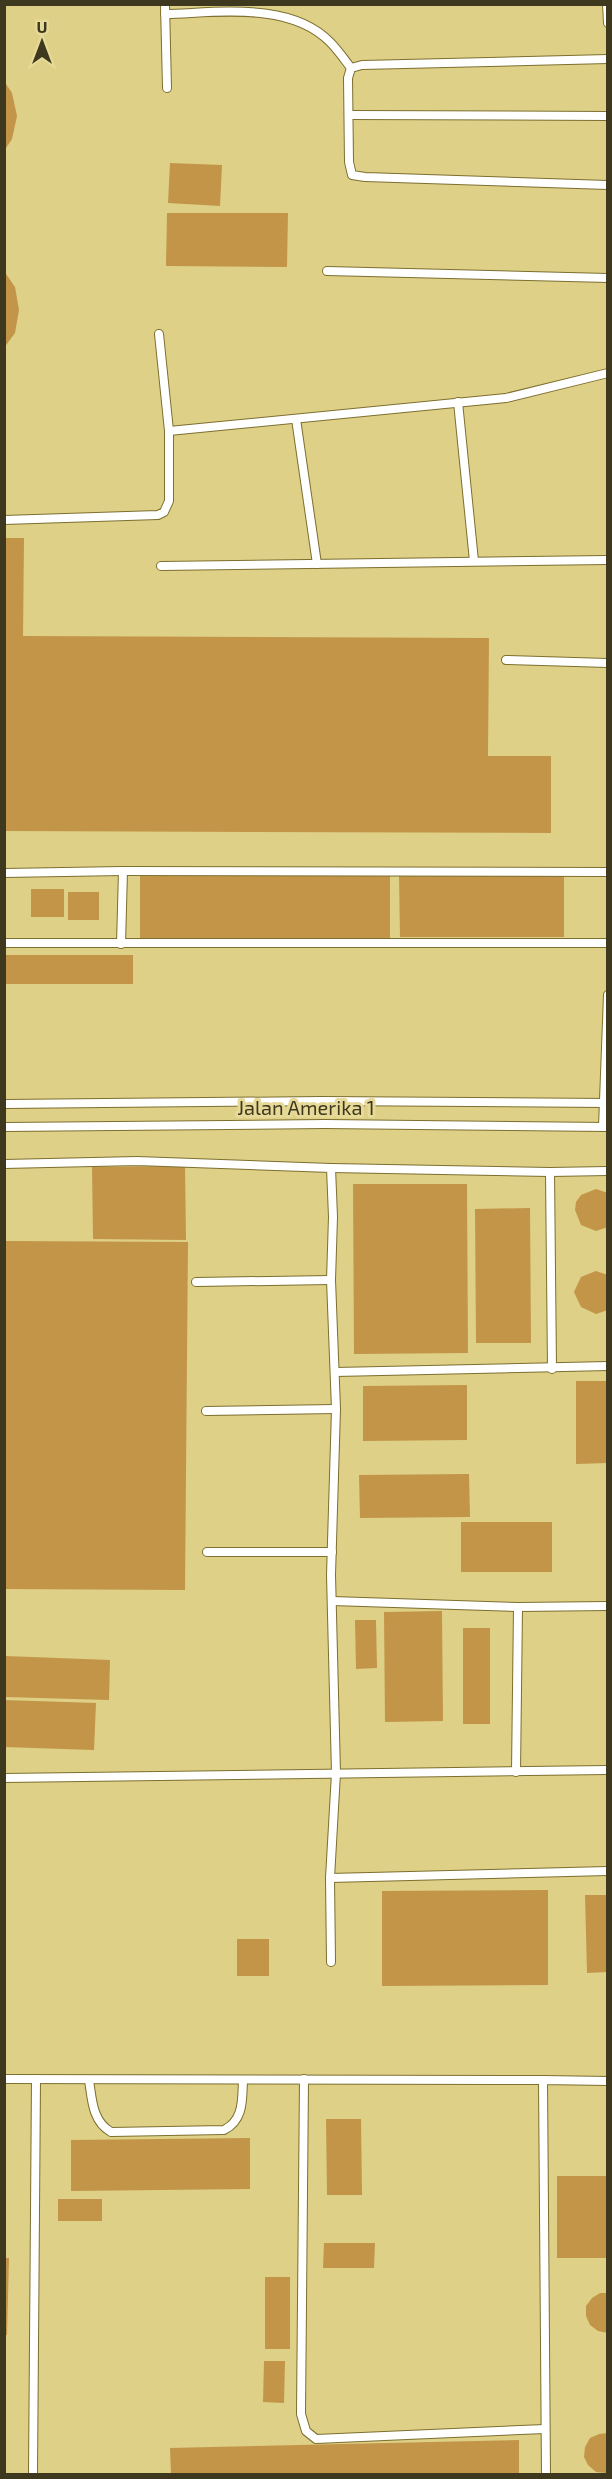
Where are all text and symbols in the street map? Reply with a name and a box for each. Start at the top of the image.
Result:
north arrow [12,12,72,72]
text: U [37,17,47,36]
street label: Jalan Amerika 1 [237,1095,375,1119]

